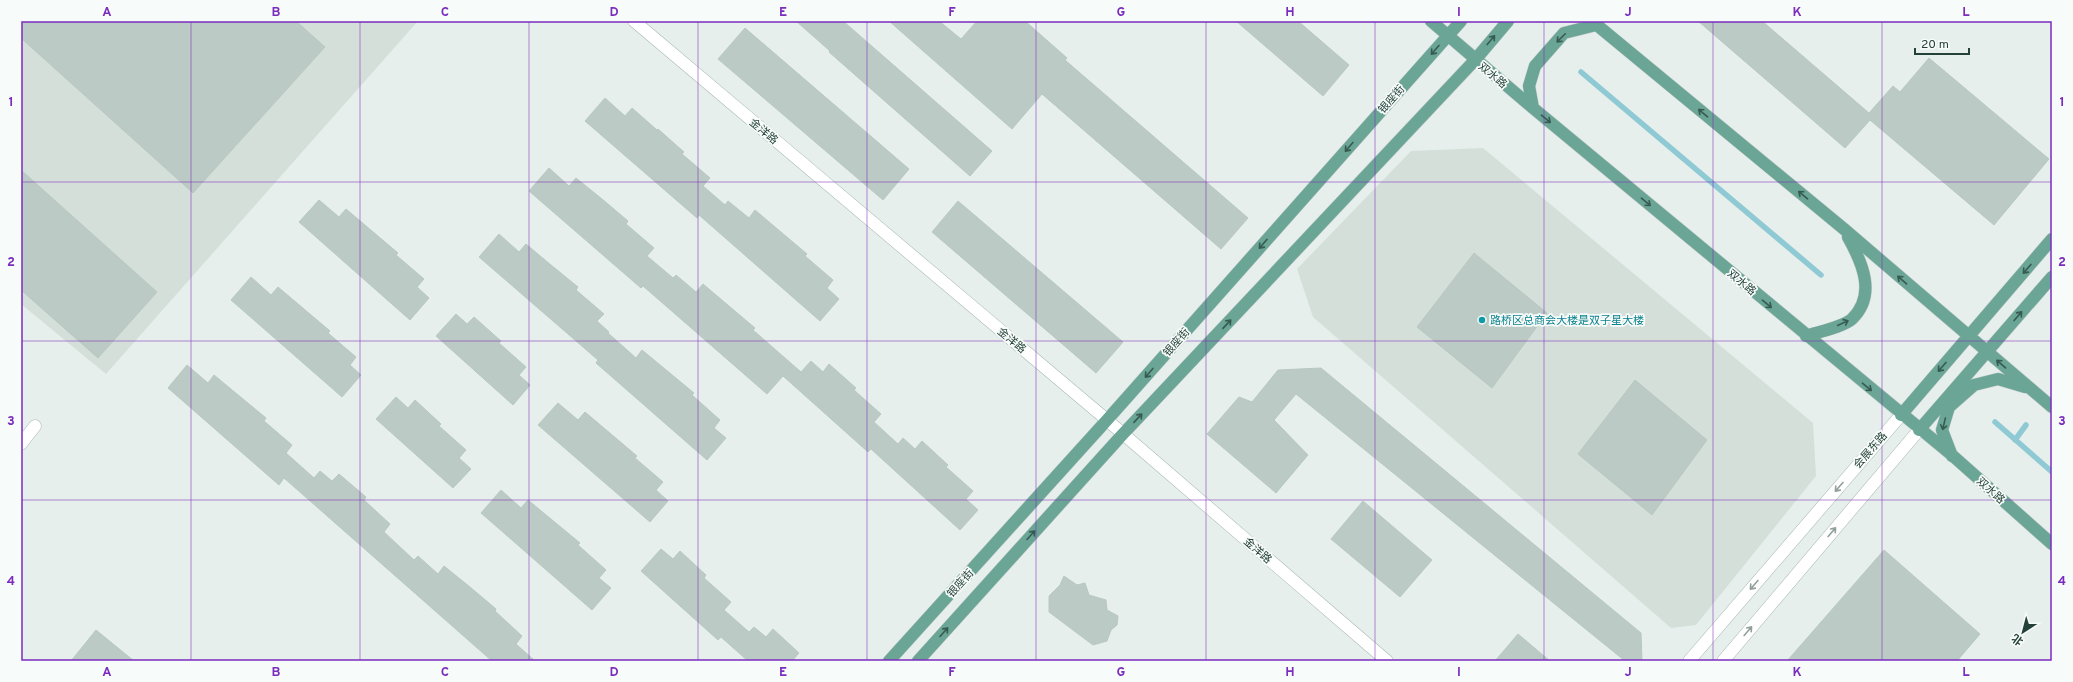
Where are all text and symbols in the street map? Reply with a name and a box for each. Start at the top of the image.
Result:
text: A [102,5,112,21]
text: B [272,5,281,21]
text: C [441,5,449,21]
text: D [609,5,619,21]
text: E [779,5,787,21]
text: F [948,5,956,21]
text: G [1117,5,1126,21]
text: H [1285,5,1295,21]
text: I [1457,5,1461,21]
text: J [1624,5,1632,21]
text: K [1792,5,1802,21]
text: L [1962,5,1970,21]
scale bar [1915,30,1969,56]
one-way arrow [1556,33,1565,43]
one-way arrow [1487,35,1496,46]
text: 20 m [1921,37,1949,53]
one-way arrow [1430,44,1439,55]
street label: 双水路 [1475,60,1509,92]
street label: 银座街 [1376,83,1408,117]
text: 1 [8,95,14,111]
text: 1 [2059,95,2065,111]
one-way arrow [1697,108,1708,117]
one-way arrow [1541,115,1551,124]
street label: 金洋路 [746,116,780,148]
one-way arrow [1344,142,1353,152]
one-way arrow [1798,191,1808,200]
one-way arrow [1640,198,1651,207]
one-way arrow [1258,239,1267,250]
text: 2 [7,255,15,271]
text: 2 [2058,255,2066,271]
one-way arrow [2022,264,2031,274]
street label: 双水路 [1724,267,1758,299]
one-way arrow [1897,275,1907,284]
one-way arrow [1762,299,1773,308]
one-way arrow [2014,310,2023,321]
place label: 路桥区总商会大楼是双子星大楼 [1490,314,1644,328]
marker: 路桥区总商会大楼是双子星大楼 [1477,315,1487,325]
one-way arrow [1222,319,1231,329]
one-way arrow [1836,319,1848,326]
street label: 金洋路 [994,325,1028,357]
street label: 银座街 [1161,326,1193,360]
one-way arrow [1996,359,2007,368]
one-way arrow [1937,362,1946,373]
one-way arrow [1144,368,1153,379]
one-way arrow [1862,382,1872,391]
one-way arrow [1133,413,1142,424]
text: 3 [7,414,15,430]
text: 3 [2058,414,2066,430]
one-way arrow [1940,418,1948,431]
street label: 会展东路 [1851,429,1890,472]
street label: 双水路 [1973,475,2007,507]
one-way arrow [1834,482,1843,492]
one-way arrow [1828,527,1837,538]
one-way arrow [1027,530,1036,541]
street label: 金洋路 [1240,535,1274,567]
street label: 银座街 [945,567,977,601]
text: 4 [7,574,15,590]
text: 4 [2058,574,2066,590]
one-way arrow [1750,580,1759,590]
north arrow [2003,612,2043,652]
one-way arrow [1743,626,1752,637]
one-way arrow [940,627,949,637]
text: 北 [2009,630,2026,648]
text: A [102,665,112,681]
text: B [272,665,281,681]
text: C [441,665,449,681]
text: D [609,665,619,681]
text: E [779,665,787,681]
text: F [948,665,956,681]
text: G [1117,665,1126,681]
text: H [1285,665,1295,681]
text: I [1457,665,1461,681]
text: J [1624,665,1632,681]
text: K [1792,665,1802,681]
text: L [1962,665,1970,681]

